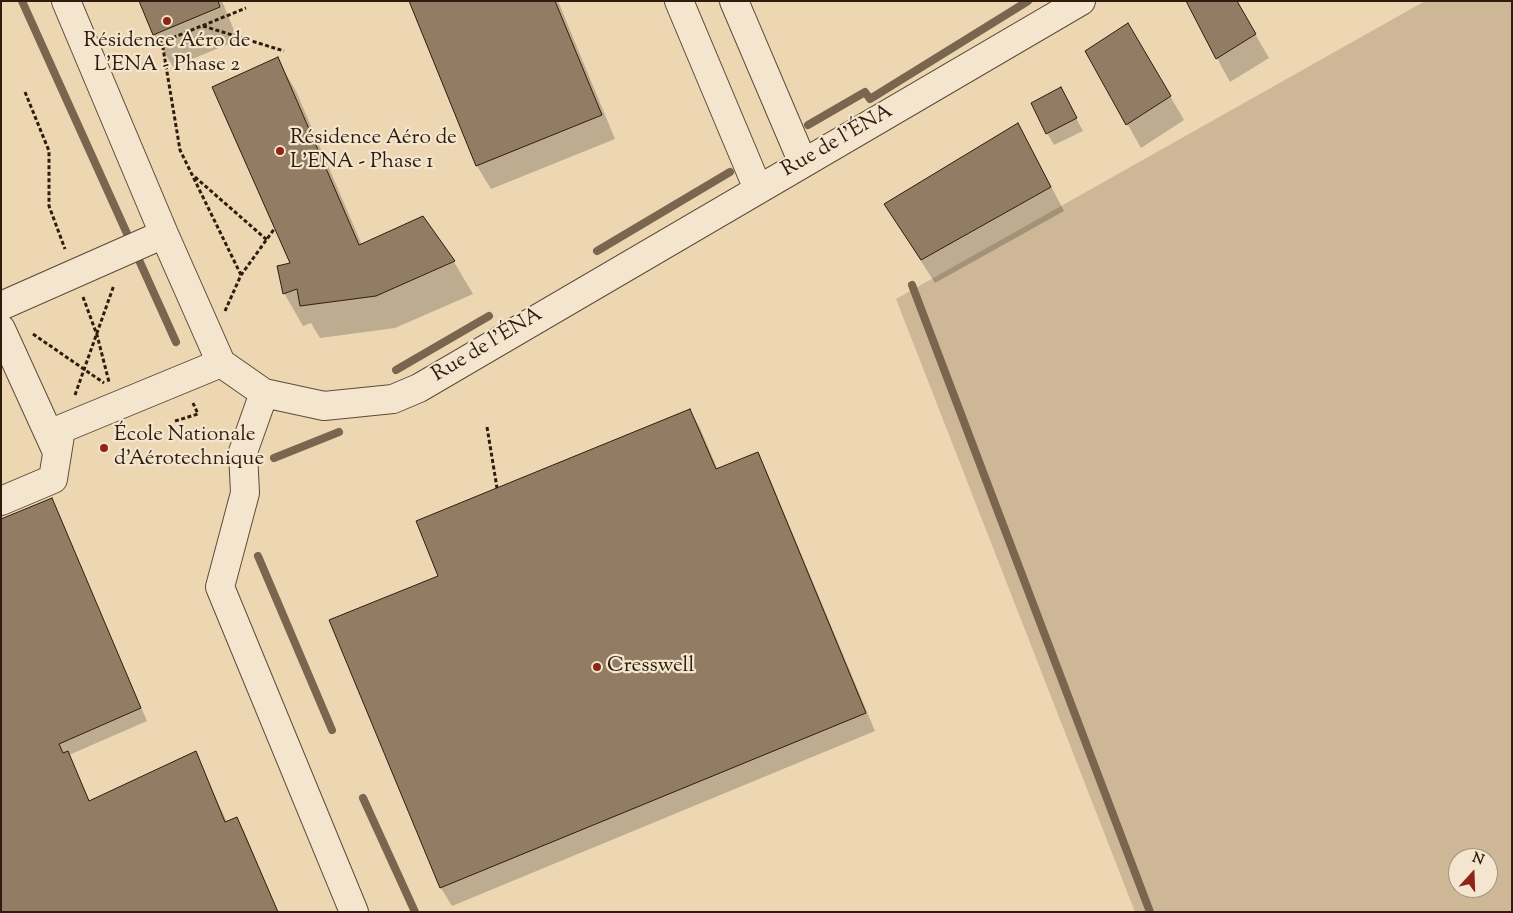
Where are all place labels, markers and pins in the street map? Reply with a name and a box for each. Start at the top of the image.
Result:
marker: Résidence Aéro de L'ENA - Phase 2 [161,15,173,27]
place label: Résidence Aéro de L'ENA - Phase 2 [84,29,250,79]
place label: Résidence Aéro de L'ENA - Phase 1 [290,126,457,176]
marker: Résidence Aéro de L'ENA - Phase 1 [274,145,286,157]
place label: École Nationale d'Aérotechnique [114,423,264,473]
marker: École Nationale d'Aérotechnique [98,442,110,454]
place label: Cresswell [607,654,694,680]
marker: Cresswell [591,661,603,673]

